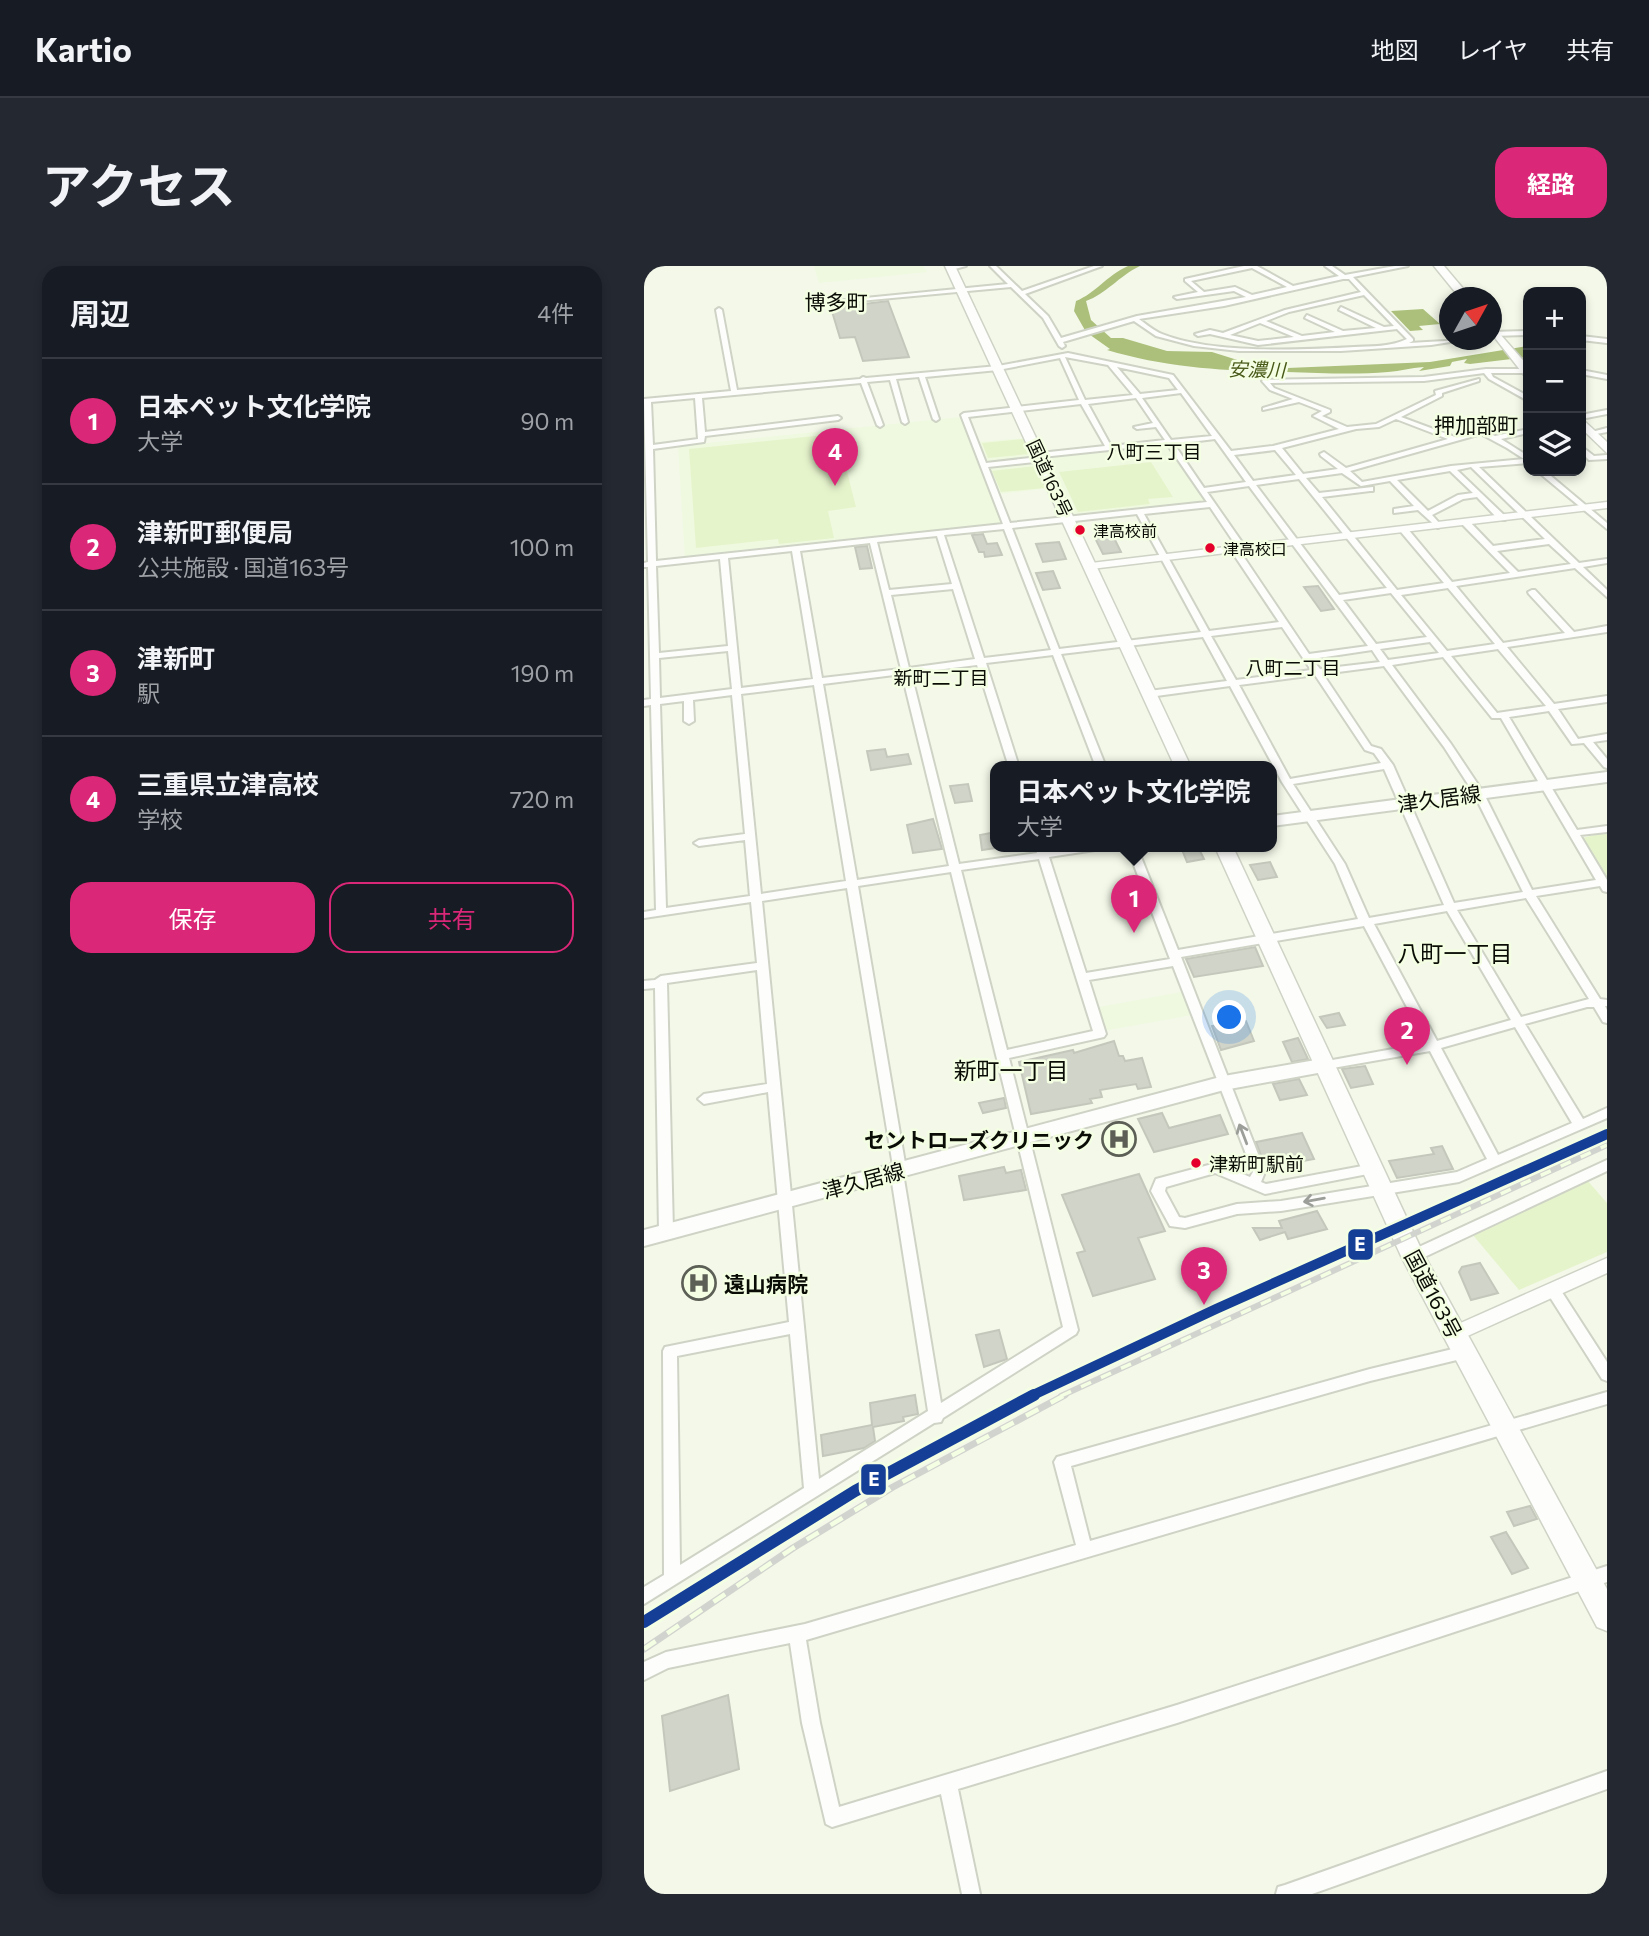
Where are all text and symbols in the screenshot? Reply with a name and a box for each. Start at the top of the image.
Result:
text: Kartio [35,28,132,69]
text: 地図 [1371,35,1419,64]
text: レイヤ [1457,35,1528,64]
text: 共有 [1566,35,1614,64]
button: 経路 [1495,147,1607,218]
text: アクセス [42,154,236,214]
north arrow [1439,287,1502,350]
map controls [1523,287,1586,476]
button: + [1523,287,1586,350]
district label: 博多町 [805,289,868,314]
text: 周辺 [70,294,130,331]
text: 4件 [537,299,574,327]
button: − [1523,350,1586,413]
water label: 安濃川 [1228,357,1288,381]
text: 日本ペット文化学院 [137,390,371,421]
text: 1 [88,407,98,435]
text: 90 m [521,407,574,435]
district label: 押加部町 [1434,412,1518,437]
button: layers [1523,413,1586,476]
text: 大学 [137,427,183,455]
pin: 4 [812,428,858,486]
street label: 国道163号 [1023,436,1077,520]
district label: 八町三丁目 [1106,440,1202,463]
text: 津新町郵便局 [137,516,293,547]
place label: 津高校前 [1093,521,1157,540]
marker: 津高校前 [1073,523,1087,537]
text: 2 [86,533,100,561]
text: 100 m [510,533,574,561]
place label: 津高校口 [1223,539,1287,558]
marker: 津高校口 [1203,541,1217,555]
text: 公共施設 · 国道163号 [137,553,349,581]
text: 津新町 [137,642,215,673]
district label: 八町二丁目 [1245,656,1341,679]
text: 3 [86,659,100,687]
text: 190 m [511,659,574,687]
district label: 新町二丁目 [893,666,989,689]
text: 駅 [137,679,160,707]
popup [990,761,1277,852]
text: 三重県立津高校 [137,768,319,799]
text: 日本ペット文化学院 [1016,775,1251,806]
street label: 津久居線 [1396,780,1482,816]
text: 4 [86,785,100,813]
text: 720 m [510,785,574,813]
text: 学校 [137,805,183,833]
text: 大学 [1016,812,1062,840]
pin: 1 [1111,875,1157,933]
button: 保存 [70,882,315,953]
button: 共有 [329,882,574,953]
district label: 八町一丁目 [1398,939,1513,967]
your location [1212,1000,1246,1034]
pin: 2 [1384,1007,1430,1065]
district label: 新町一丁目 [954,1056,1069,1084]
hospital icon: セントローズクリニック [1100,1120,1138,1158]
one-way arrow [1236,1123,1249,1145]
place label: セントローズクリニック [864,1127,1094,1152]
place label: 津新町駅前 [1209,1152,1304,1175]
marker: 津新町駅前 [1189,1156,1203,1170]
street label: 津久居線 [819,1157,907,1203]
one-way arrow [1303,1194,1326,1207]
line badge: E [1347,1228,1374,1261]
text: E [1354,1232,1366,1255]
street label: 国道163号 [1400,1245,1468,1343]
pin: 3 [1181,1247,1227,1305]
hospital icon: 遠山病院 [680,1264,718,1302]
place label: 遠山病院 [724,1271,808,1296]
line badge: E [860,1463,887,1496]
text: E [868,1467,880,1490]

